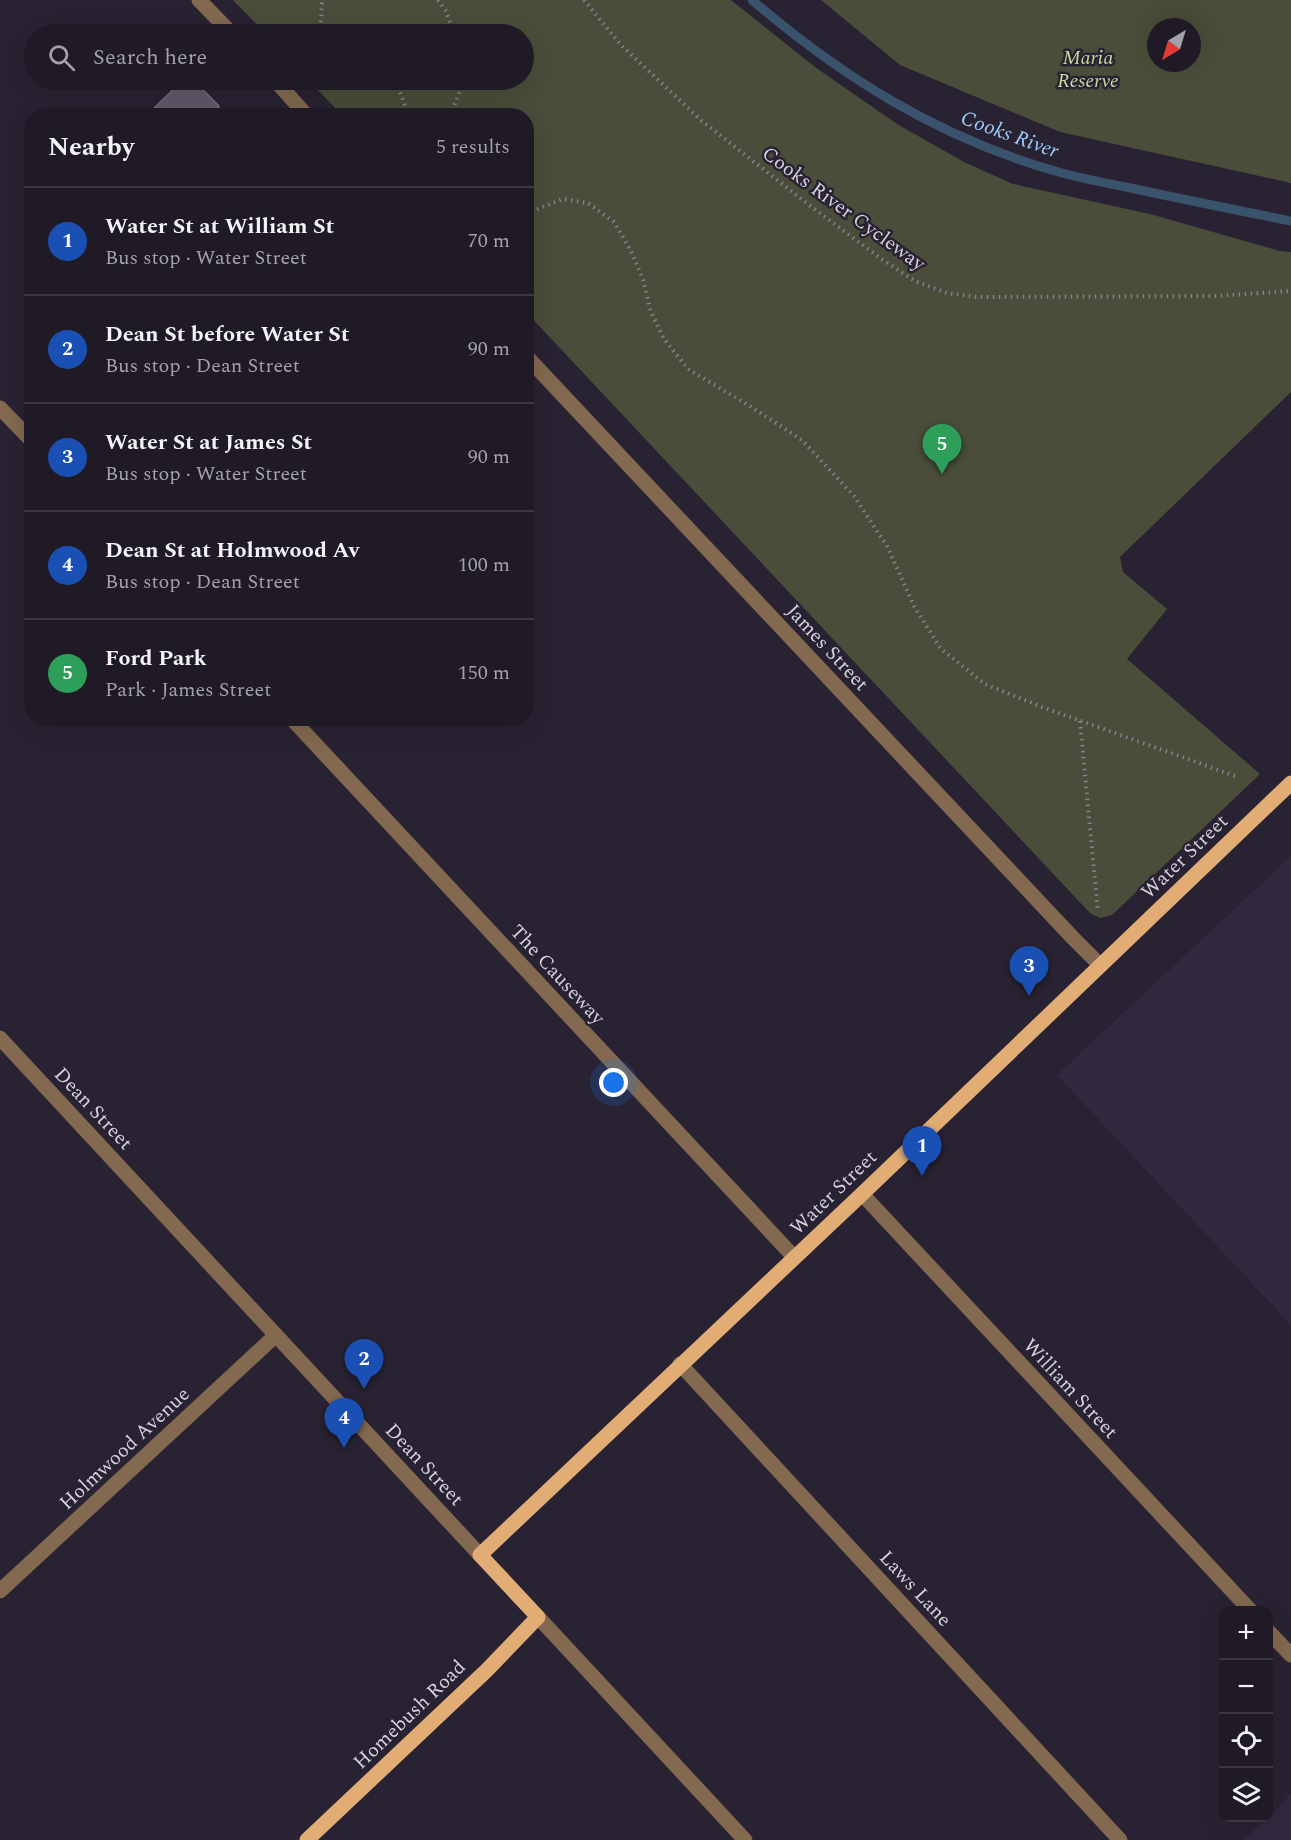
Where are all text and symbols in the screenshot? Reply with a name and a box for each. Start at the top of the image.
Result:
north arrow [1147,18,1201,72]
search box [24,24,534,90]
icon: search [45,41,78,74]
text: Search here [93,41,207,74]
park label: Maria Reserve [1057,43,1119,96]
water label: Cooks River [956,102,1064,168]
text: Nearby [48,127,134,167]
text: 5 results [436,132,510,162]
street label: Cooks River Cycleway [755,139,933,279]
text: Water St at William St [105,210,334,243]
text: 1 [62,226,73,256]
text: 70 m [468,226,510,256]
text: Bus stop · Water Street [105,243,307,273]
text: Dean St before Water St [105,318,350,351]
text: 2 [62,334,73,364]
text: 90 m [468,334,510,364]
text: Bus stop · Dean Street [105,351,300,381]
pin: 5 [922,424,962,474]
text: Water St at James St [105,426,312,459]
text: 3 [62,442,73,472]
text: 90 m [468,442,510,472]
text: Bus stop · Water Street [105,459,307,489]
text: Dean St at Holmwood Av [105,534,359,567]
text: 4 [62,550,73,580]
text: 100 m [458,550,510,580]
text: Bus stop · Dean Street [105,567,300,597]
street label: James Street [779,597,876,698]
text: Ford Park [105,642,207,675]
text: 5 [62,658,73,688]
text: 150 m [458,658,510,688]
text: Park · James Street [105,675,271,705]
street label: Water Street [1134,807,1235,906]
street label: The Causeway [503,918,613,1033]
pin: 3 [1010,946,1048,996]
street label: Dean Street [47,1060,140,1157]
your location [599,1068,628,1097]
pin: 1 [902,1126,942,1176]
street label: Water Street [783,1143,884,1242]
street label: William Street [1016,1332,1125,1446]
pin: 2 [344,1340,384,1389]
street label: Holmwood Avenue [53,1380,197,1517]
pin: 4 [324,1398,364,1448]
street label: Dean Street [378,1416,471,1513]
street label: Laws Lane [872,1544,959,1634]
map controls [1219,1606,1273,1822]
button: + [1219,1606,1273,1660]
street label: Homebush Road [347,1653,473,1776]
button: − [1219,1660,1273,1714]
button: locate [1219,1714,1273,1768]
button: layers [1219,1768,1273,1822]

